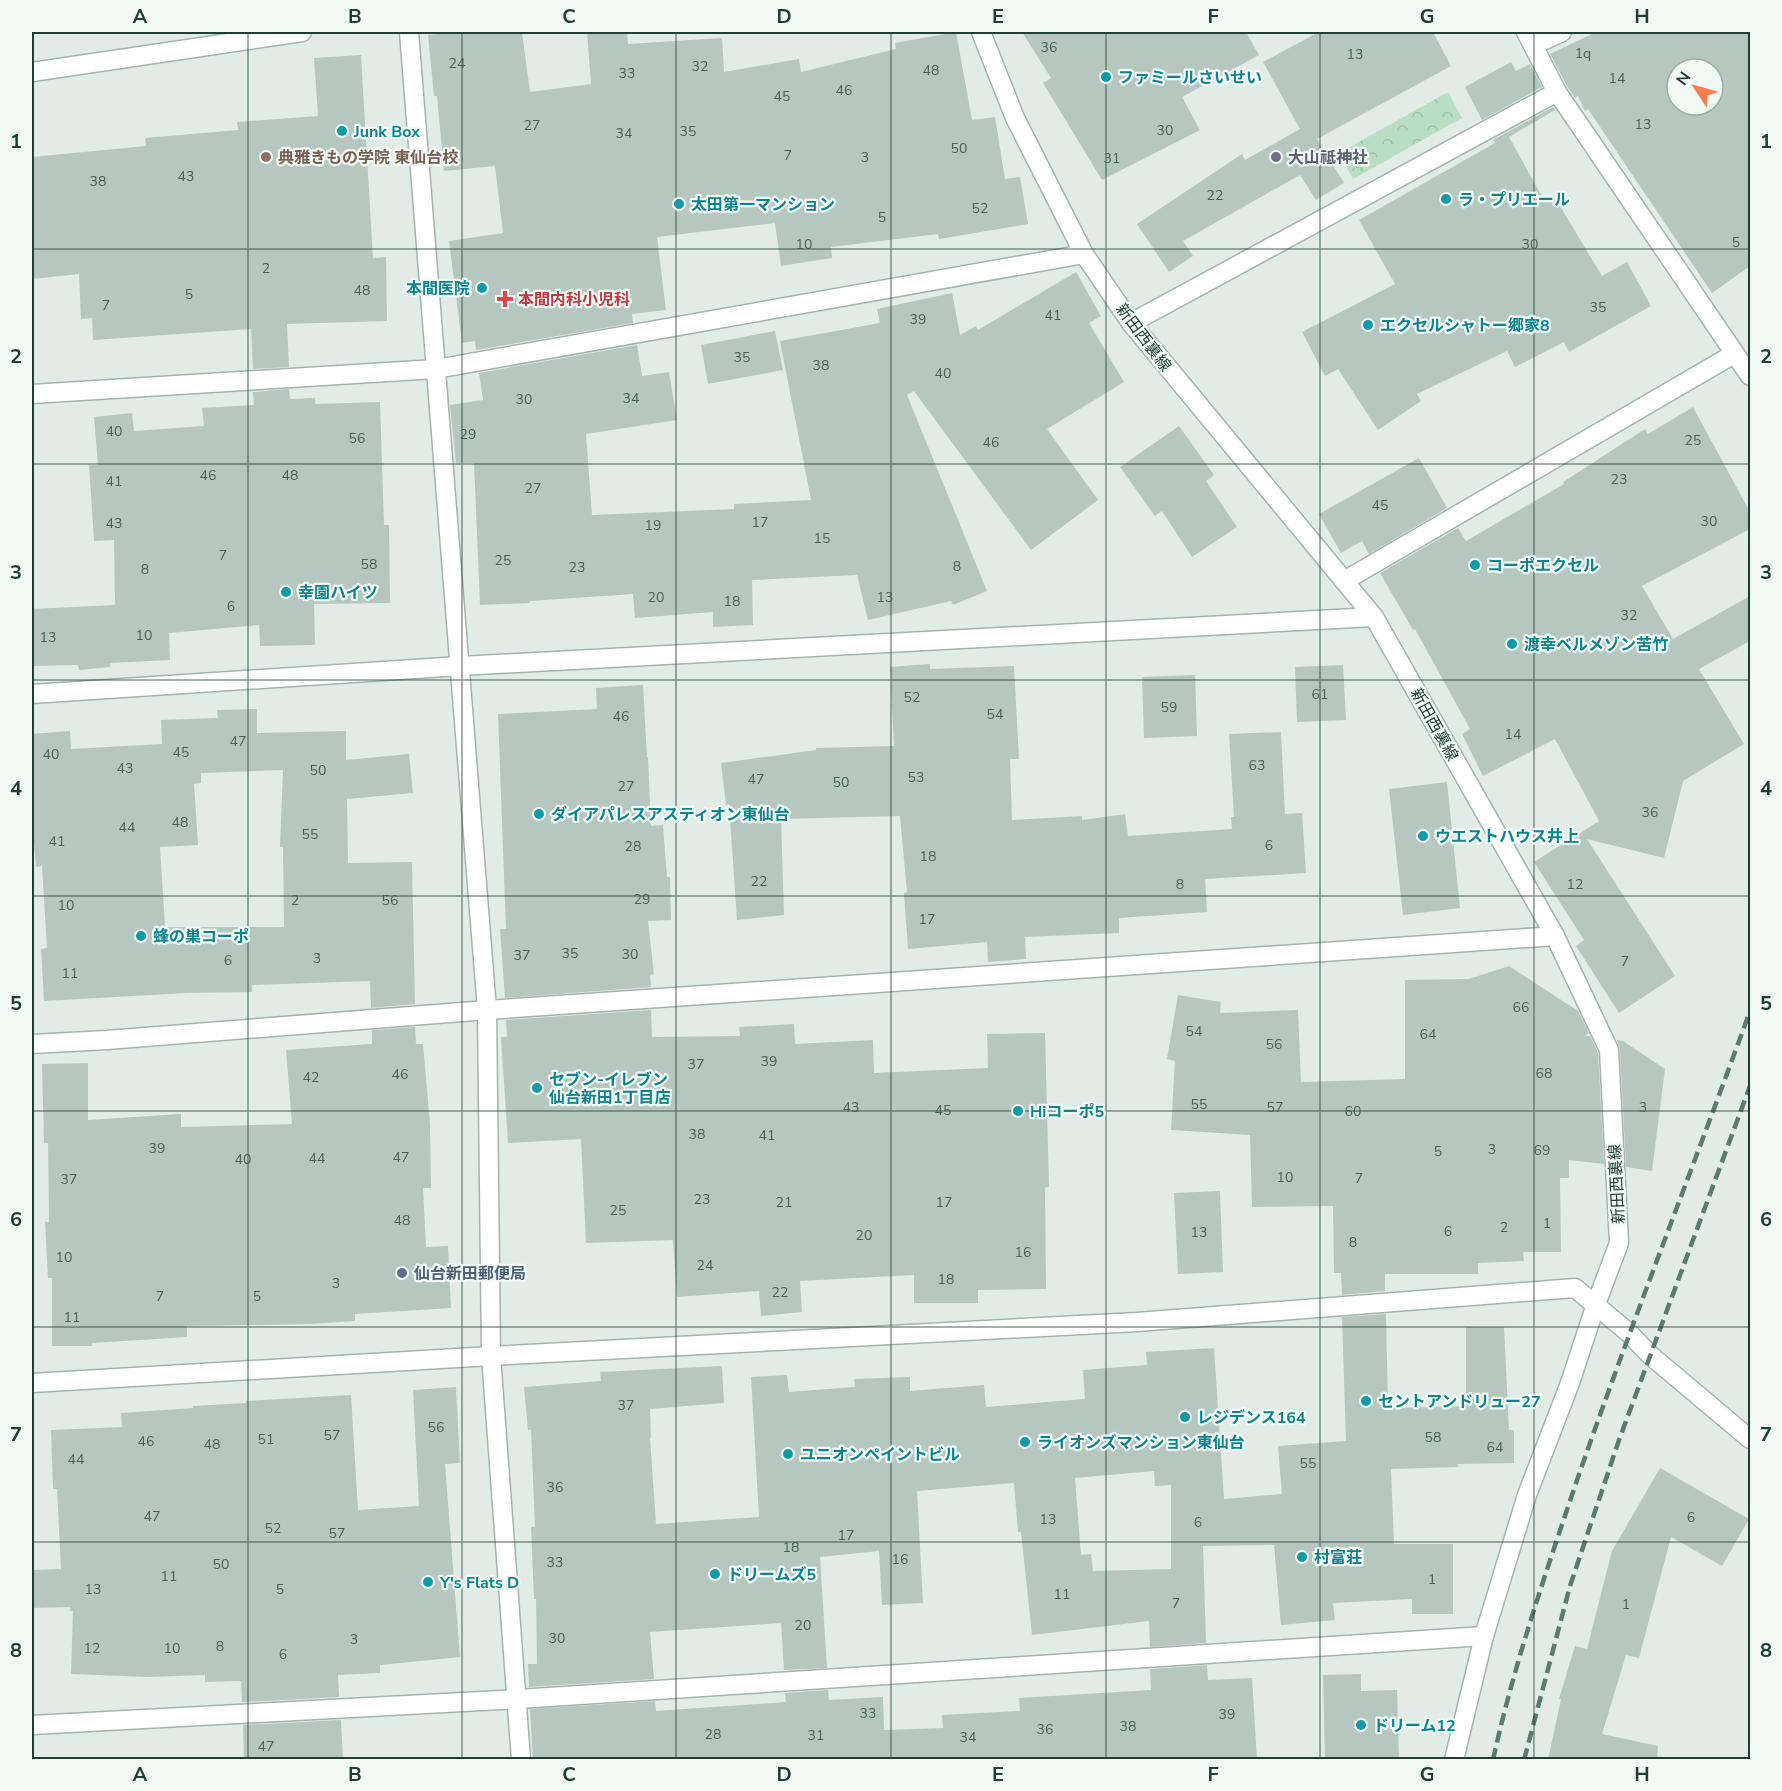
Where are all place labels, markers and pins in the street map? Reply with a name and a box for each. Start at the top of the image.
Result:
place label: ファミールさいせい [1118,67,1262,89]
marker: ファミールさいせい [1099,70,1113,84]
place label: Junk Box [353,121,420,143]
marker: Junk Box [335,124,349,138]
place label: 典雅きもの学院 東仙台校 [278,147,458,169]
place label: 大山祗神社 [1288,147,1368,169]
marker: 典雅きもの学院 東仙台校 [259,150,273,164]
marker: 大山祗神社 [1269,150,1283,164]
place label: ラ・プリエール [1458,189,1570,211]
marker: ラ・プリエール [1439,192,1453,206]
place label: 太田第一マンション [691,194,835,216]
marker: 太田第一マンション [672,197,686,211]
place label: 本間医院 [406,278,470,300]
marker: 本間医院 [475,281,489,295]
place label: 本間内科小児科 [518,289,630,311]
marker: 本間内科小児科 [496,290,514,308]
place label: エクセルシャトー郷家8 [1380,315,1550,337]
marker: エクセルシャトー郷家8 [1361,318,1375,332]
place label: コーポエクセル [1487,555,1599,577]
marker: コーポエクセル [1468,558,1482,572]
place label: 幸園ハイツ [298,582,378,604]
marker: 幸園ハイツ [279,585,293,599]
place label: 渡幸ベルメゾン苦竹 [1524,634,1668,656]
marker: 渡幸ベルメゾン苦竹 [1505,637,1519,651]
place label: ダイアパレスアスティオン東仙台 [551,804,790,826]
marker: ダイアパレスアスティオン東仙台 [532,807,546,821]
place label: ウエストハウス井上 [1435,826,1579,848]
marker: ウエストハウス井上 [1416,829,1430,843]
place label: 蜂の巣コーポ [153,926,249,948]
marker: 蜂の巣コーポ [134,929,148,943]
place label: セブン-イレブン 仙台新田1丁目店 [548,1069,671,1109]
marker: セブン-イレブン 仙台新田1丁目店 [530,1081,544,1095]
place label: Hiコーポ5 [1030,1101,1104,1123]
marker: Hiコーポ5 [1011,1104,1025,1118]
place label: 仙台新田郵便局 [413,1263,526,1285]
marker: 仙台新田郵便局 [395,1266,409,1280]
place label: セントアンドリュー27 [1378,1391,1541,1413]
marker: セントアンドリュー27 [1359,1394,1373,1408]
place label: レジデンス164 [1197,1407,1306,1429]
marker: レジデンス164 [1178,1410,1192,1424]
place label: ライオンズマンション東仙台 [1037,1432,1245,1454]
marker: ライオンズマンション東仙台 [1018,1435,1032,1449]
place label: ユニオンペイントビル [800,1444,960,1466]
marker: ユニオンペイントビル [781,1447,795,1461]
place label: 村富荘 [1314,1547,1362,1569]
marker: 村富荘 [1295,1550,1309,1564]
place label: ドリームズ5 [727,1564,816,1586]
marker: ドリームズ5 [708,1567,722,1581]
place label: Y's Flats D [439,1572,519,1594]
marker: Y's Flats D [421,1575,435,1589]
place label: ドリーム12 [1373,1715,1456,1737]
marker: ドリーム12 [1354,1718,1368,1732]

